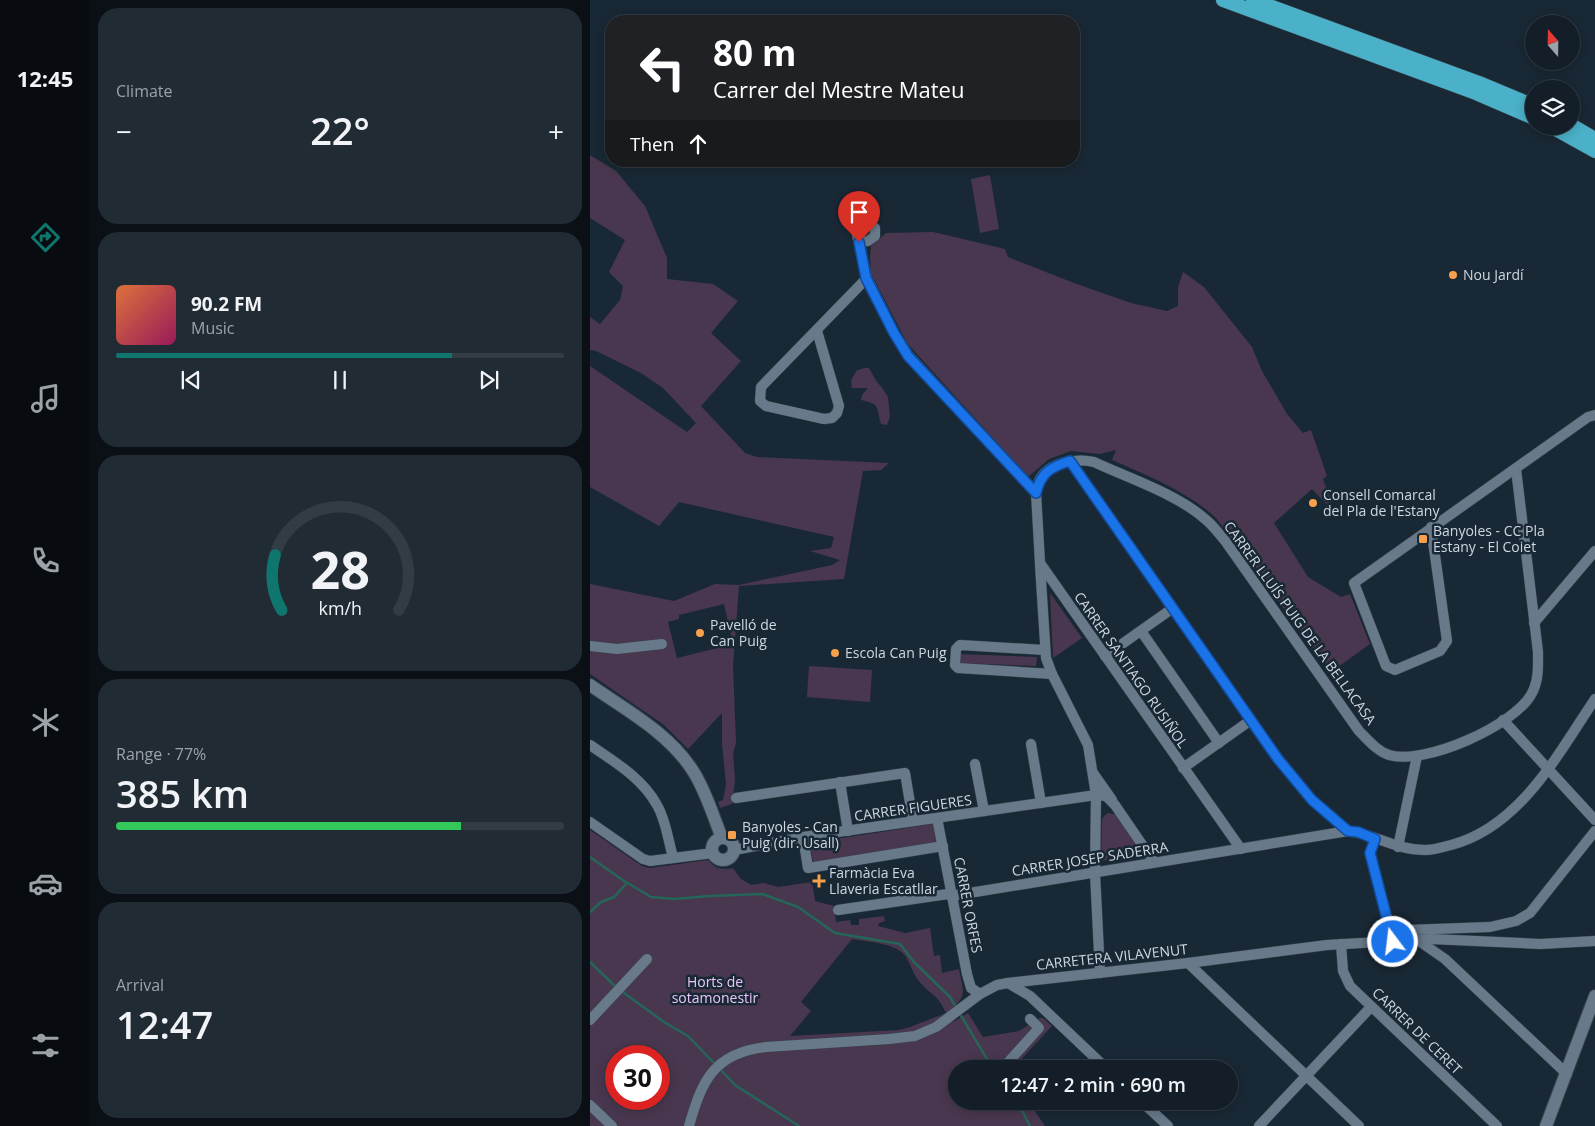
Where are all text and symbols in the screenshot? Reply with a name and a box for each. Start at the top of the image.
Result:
north arrow [1525,15,1580,70]
map controls [1525,15,1580,135]
text: 80 m [713,29,796,76]
icon: left [630,35,695,100]
text: 12:45 [17,63,73,93]
text: Carrer del Mestre Mateu [713,74,964,104]
text: Climate [116,80,173,102]
button: layers [1525,80,1580,135]
text: 22° [310,104,370,156]
text: − [116,112,132,150]
text: + [548,112,564,150]
icon: ahead [684,130,712,158]
text: Then [630,131,674,157]
pin [838,191,880,242]
icon: arrive [845,198,873,226]
icon: directions [28,220,63,255]
place label: Nou Jardí [1463,265,1524,284]
marker: Nou Jardí [1447,269,1459,281]
text: 90.2 FM [191,291,262,317]
text: Music [191,317,235,339]
icon: previous [177,366,205,394]
icon: pause [326,366,354,394]
icon: next [475,366,503,394]
icon: music [28,381,63,416]
place label: Consell Comarcal del Pla de l'Estany [1323,485,1440,520]
marker: Consell Comarcal del Pla de l'Estany [1307,497,1319,509]
street label: CARRER LLUÍS PUIG DE LA BELLACASA [1220,517,1381,728]
place label: Banyoles - CC Pla Estany - El Coiet [1433,521,1545,556]
text: 28 [310,533,370,604]
marker: Banyoles - CC Pla Estany - El Coiet [1417,533,1429,545]
icon: phone [28,543,63,578]
street label: CARRER SANTIAGO RUSIÑOL [1070,588,1193,752]
text: km/h [318,596,362,620]
place label: Pavelló de Can Puig [710,615,777,650]
marker: Pavelló de Can Puig [694,627,706,639]
place label: Escola Can Puig [845,643,947,662]
marker: Escola Can Puig [829,647,841,659]
icon: climate [28,705,63,740]
text: Range · 77% [116,743,206,765]
text: 385 km [116,767,249,819]
street label: CARRER FIGUERES [853,790,973,825]
place label: Banyoles - Can Puig (dir. Usall) [742,817,839,852]
marker: Banyoles - Can Puig (dir. Usall) [726,829,738,841]
street label: CARRER JOSEP SADERRA [1011,837,1169,880]
street label: CARRER ORFES [950,855,987,954]
place label: Farmàcia Eva Llaveria Escatllar [829,863,938,898]
icon: car [28,866,63,901]
marker: Farmàcia Eva Llaveria Escatllar [813,875,825,887]
position arrow [1366,915,1418,967]
street label: CARRETERA VILAVENUT [1035,939,1189,974]
park label: Horts de sotamonestir [672,972,759,1007]
text: Arrival [116,974,164,996]
street label: CARRER DE CERET [1369,983,1466,1078]
text: 12:47 [116,998,213,1050]
icon: filters [28,1028,63,1063]
speed limit sign: 30 [605,1045,670,1110]
text: 12:47 · 2 min · 690 m [1000,1072,1186,1098]

